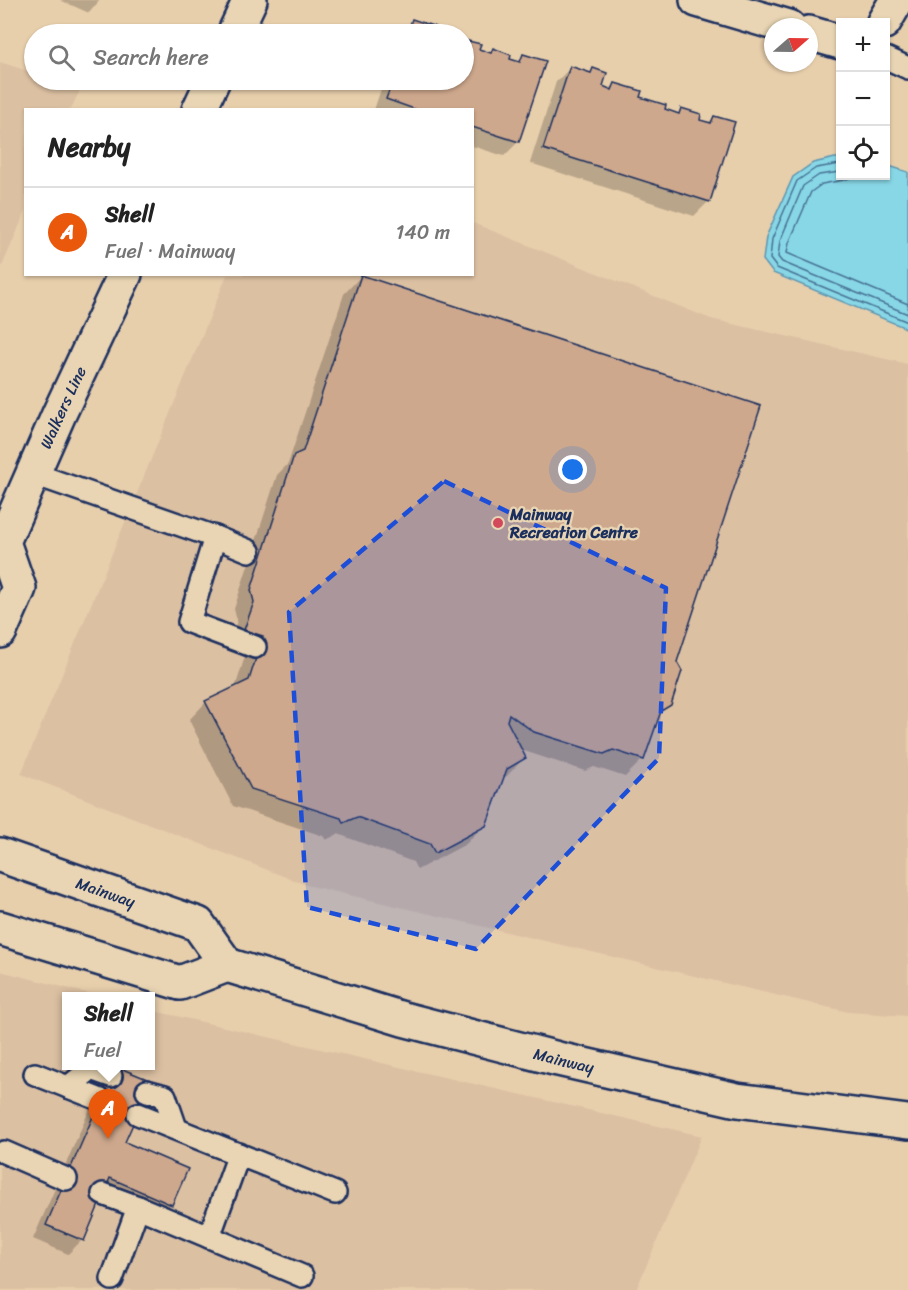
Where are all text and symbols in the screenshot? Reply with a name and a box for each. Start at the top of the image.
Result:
north arrow [764,18,818,72]
map controls [836,18,890,180]
button: + [836,18,890,72]
search box [24,24,474,90]
text: Search here [93,38,209,77]
icon: search [45,41,78,74]
button: − [836,72,890,126]
text: Nearby [48,124,130,170]
button: locate [836,126,890,180]
text: Shell [105,195,154,234]
text: A [61,215,74,250]
text: 140 m [396,215,450,250]
text: Fuel · Mainway [105,234,235,269]
street label: Walkers Line [31,361,95,454]
your location [558,455,587,484]
place label: Mainway Recreation Centre [509,500,639,547]
marker: Mainway Recreation Centre [491,516,505,530]
street label: Mainway [72,869,140,916]
popup [62,992,155,1070]
text: Shell [84,994,133,1033]
text: Fuel [84,1033,122,1068]
street label: Mainway [530,1039,598,1082]
pin: A [88,1090,128,1139]

